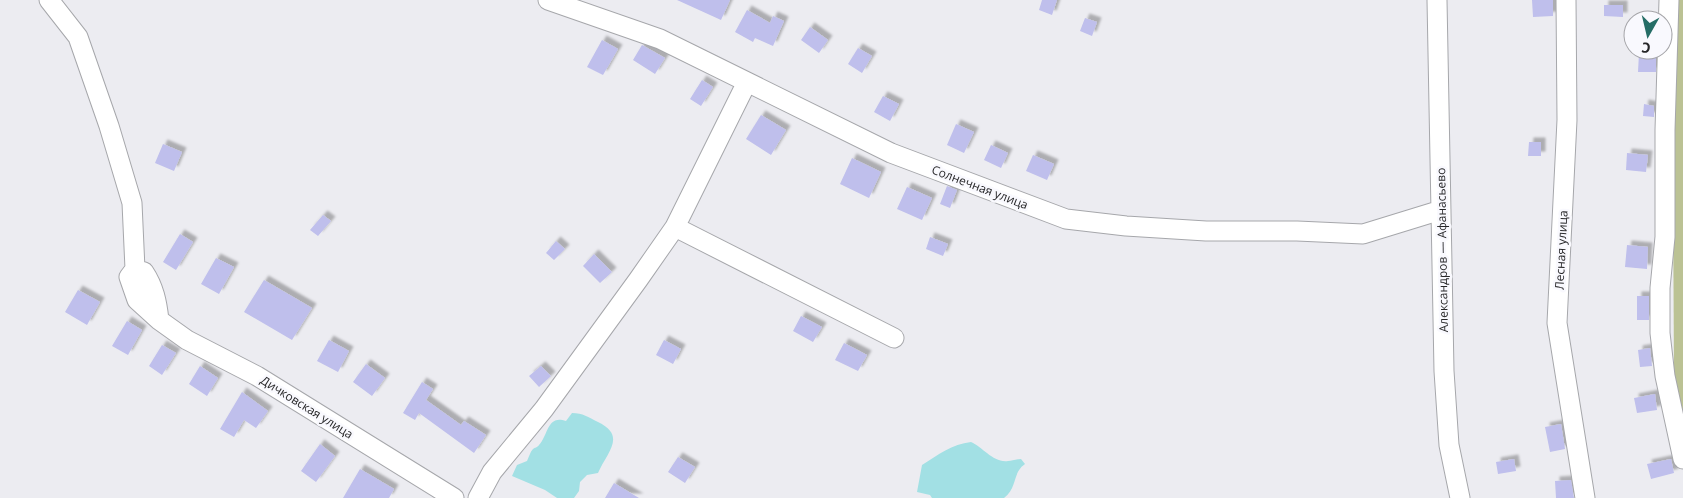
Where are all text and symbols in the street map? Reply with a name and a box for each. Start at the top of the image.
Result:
north arrow [1623,10,1673,60]
text: С [1640,38,1652,58]
street label: Солнечная улица [929,161,1031,213]
street label: Александров — Афанасьево [1432,167,1452,333]
street label: Лесная улица [1550,210,1572,290]
street label: Дичковская улица [257,372,357,442]

